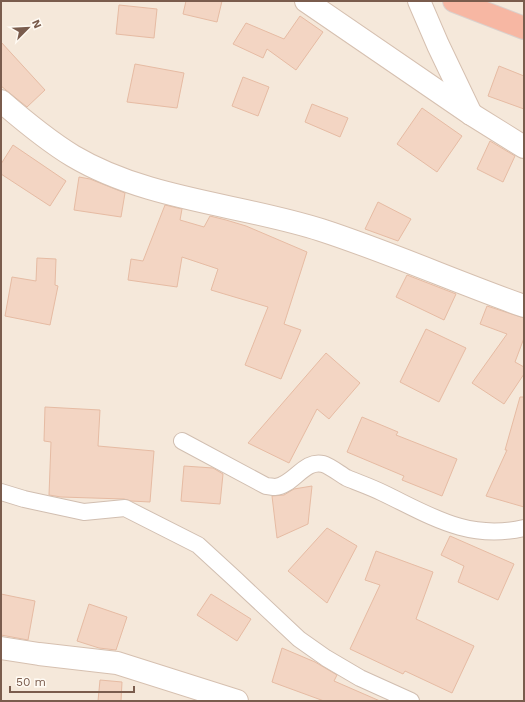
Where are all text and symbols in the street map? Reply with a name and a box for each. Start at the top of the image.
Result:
north arrow [8,8,48,48]
text: N [29,18,44,31]
scale bar [10,668,134,694]
text: 50 m [16,675,46,689]

